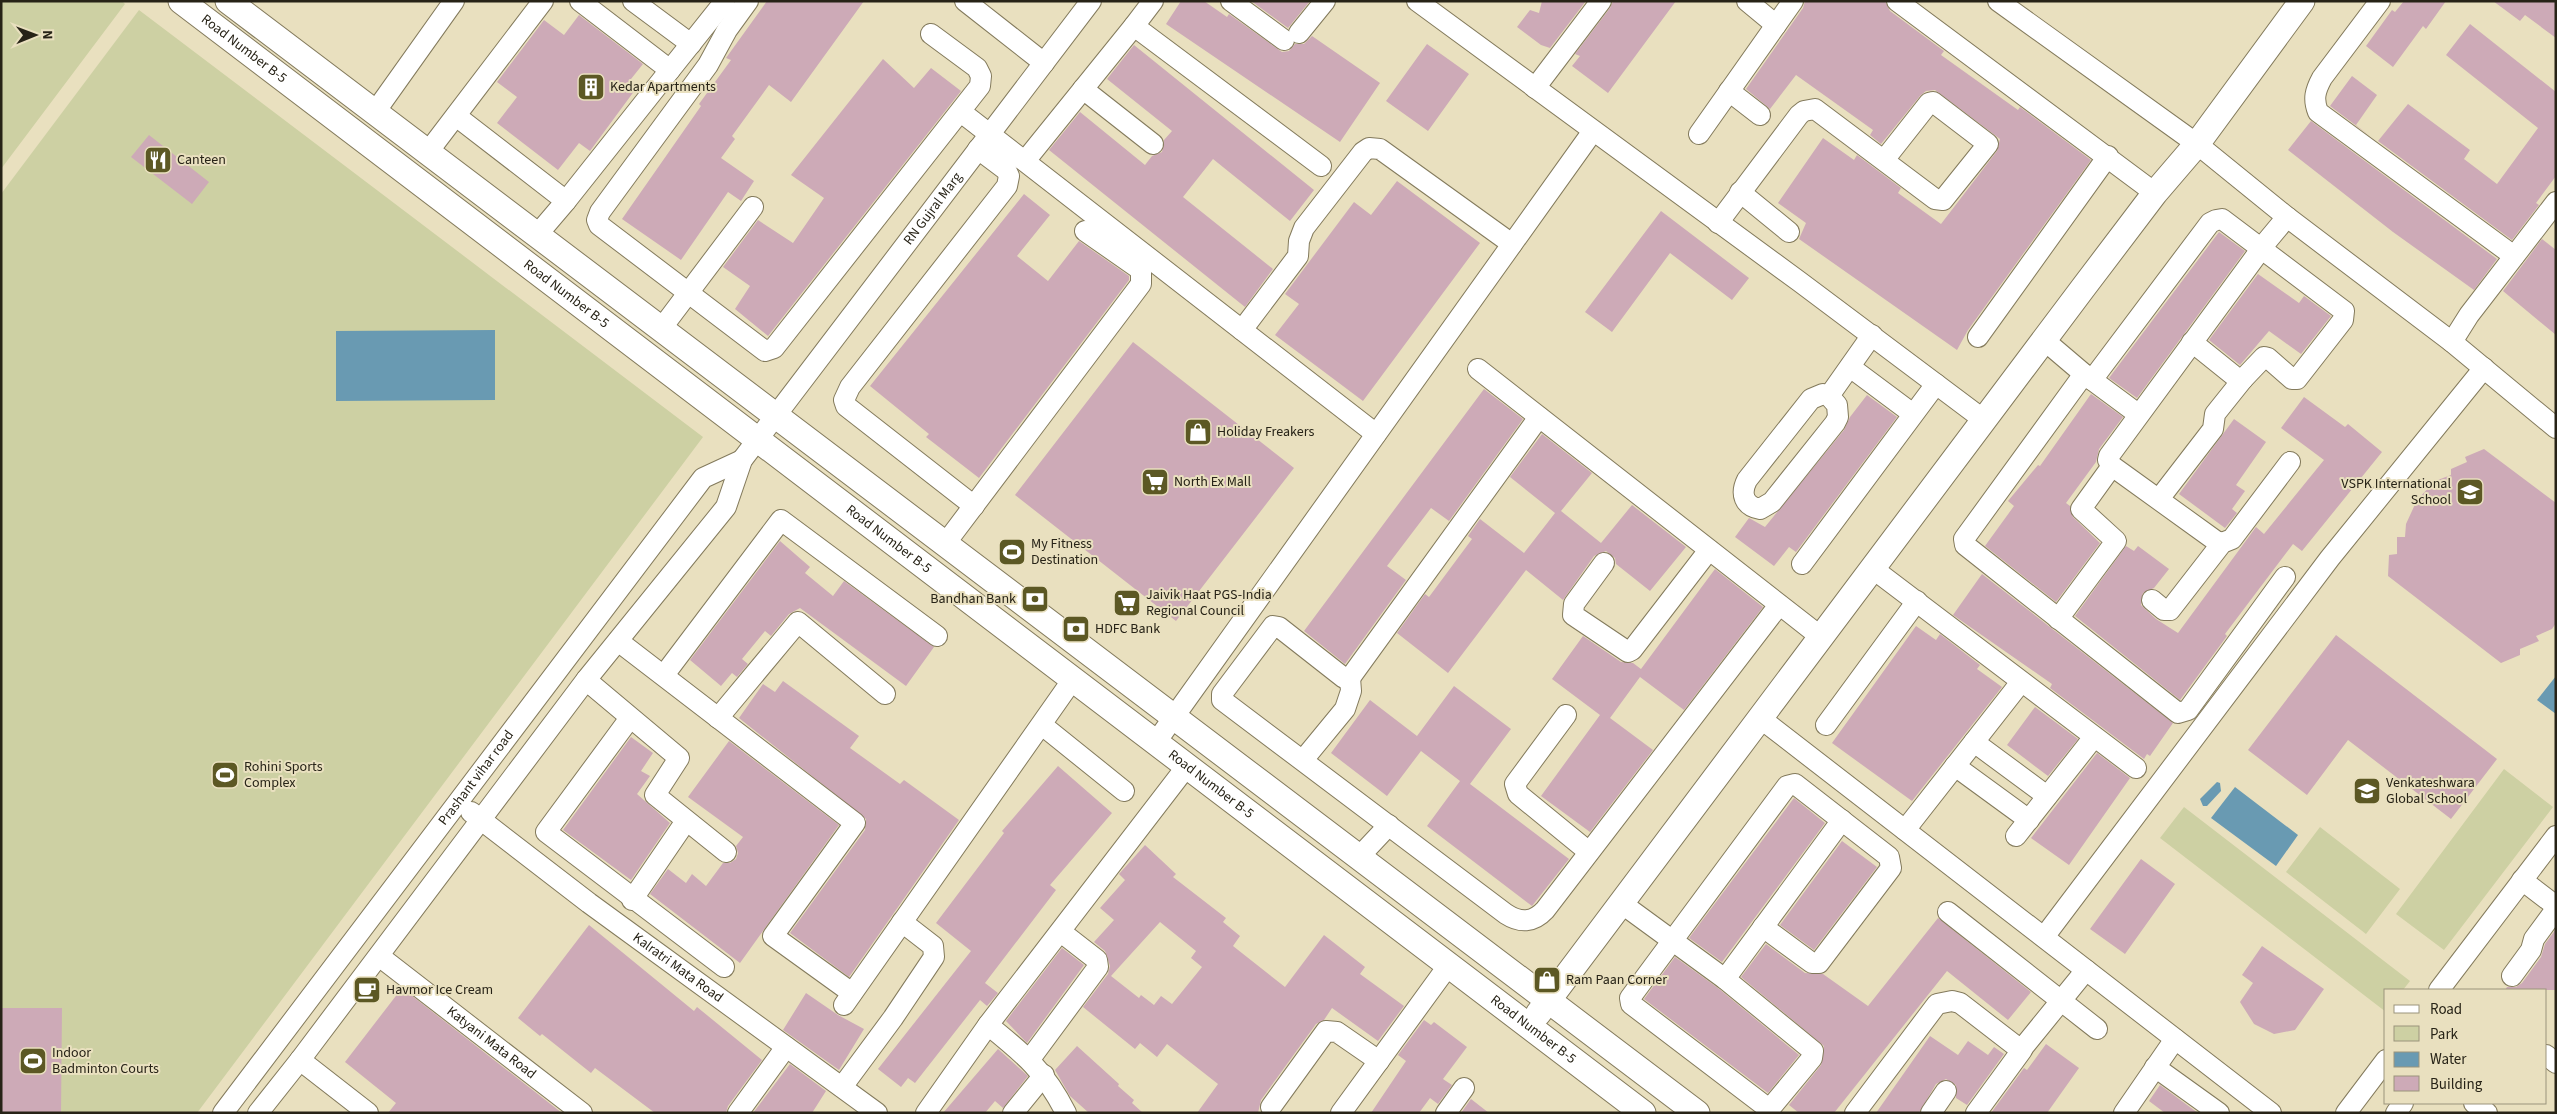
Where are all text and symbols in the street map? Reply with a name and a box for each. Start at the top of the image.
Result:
north arrow [10,10,60,60]
street label: Road Number B-5 [197,10,291,88]
text: N [37,30,57,40]
building icon: Kedar Apartments [576,72,606,102]
place label: Kedar Apartments [610,77,716,97]
restaurant icon: Canteen [143,145,173,175]
place label: Canteen [177,150,226,170]
street label: RN Gujral Marg [899,168,967,249]
street label: Road Number B-5 [519,255,613,333]
shop icon: Holiday Freakers [1183,417,1213,447]
place label: Holiday Freakers [1217,422,1314,442]
supermarket icon: North Ex Mall [1140,467,1170,497]
place label: North Ex Mall [1174,472,1251,492]
place label: VSPK International School [2341,474,2451,510]
school or university icon: VSPK International School [2455,477,2485,507]
street label: Road Number B-5 [841,500,936,578]
place label: My Fitness Destination [1031,534,1098,570]
sports icon: My Fitness Destination [997,537,1027,567]
bank icon: Bandhan Bank [1020,584,1050,614]
place label: Jaivik Haat PGS-India Regional Council [1146,585,1272,621]
supermarket icon: Jaivik Haat PGS-India Regional Council [1112,588,1142,618]
place label: Bandhan Bank [930,589,1016,609]
bank icon: HDFC Bank [1061,614,1091,644]
place label: HDFC Bank [1095,619,1160,639]
street label: Prashant vihar road [434,726,519,830]
street label: Road Number B-5 [1164,745,1258,824]
place label: Rohini Sports Complex [244,757,323,793]
sports icon: Rohini Sports Complex [210,760,240,790]
place label: Venkateshwara Global School [2386,773,2475,809]
school or university icon: Venkateshwara Global School [2352,776,2382,806]
street label: Kalratri Mata Road [629,928,727,1008]
shop icon: Ram Paan Corner [1532,965,1562,995]
place label: Ram Paan Corner [1566,970,1667,990]
cafe icon: Havmor Ice Cream [352,975,382,1005]
place label: Havmor Ice Cream [386,980,493,1000]
legend [2384,989,2547,1104]
street label: Road Number B-5 [1486,990,1580,1069]
text: Road [2430,999,2462,1020]
street label: Katyani Mata Road [442,1002,540,1084]
text: Park [2430,1024,2459,1045]
place label: Indoor Badminton Courts [52,1043,159,1079]
sports icon: Indoor Badminton Courts [18,1046,48,1076]
text: Water [2430,1049,2467,1070]
text: Building [2430,1074,2483,1095]

